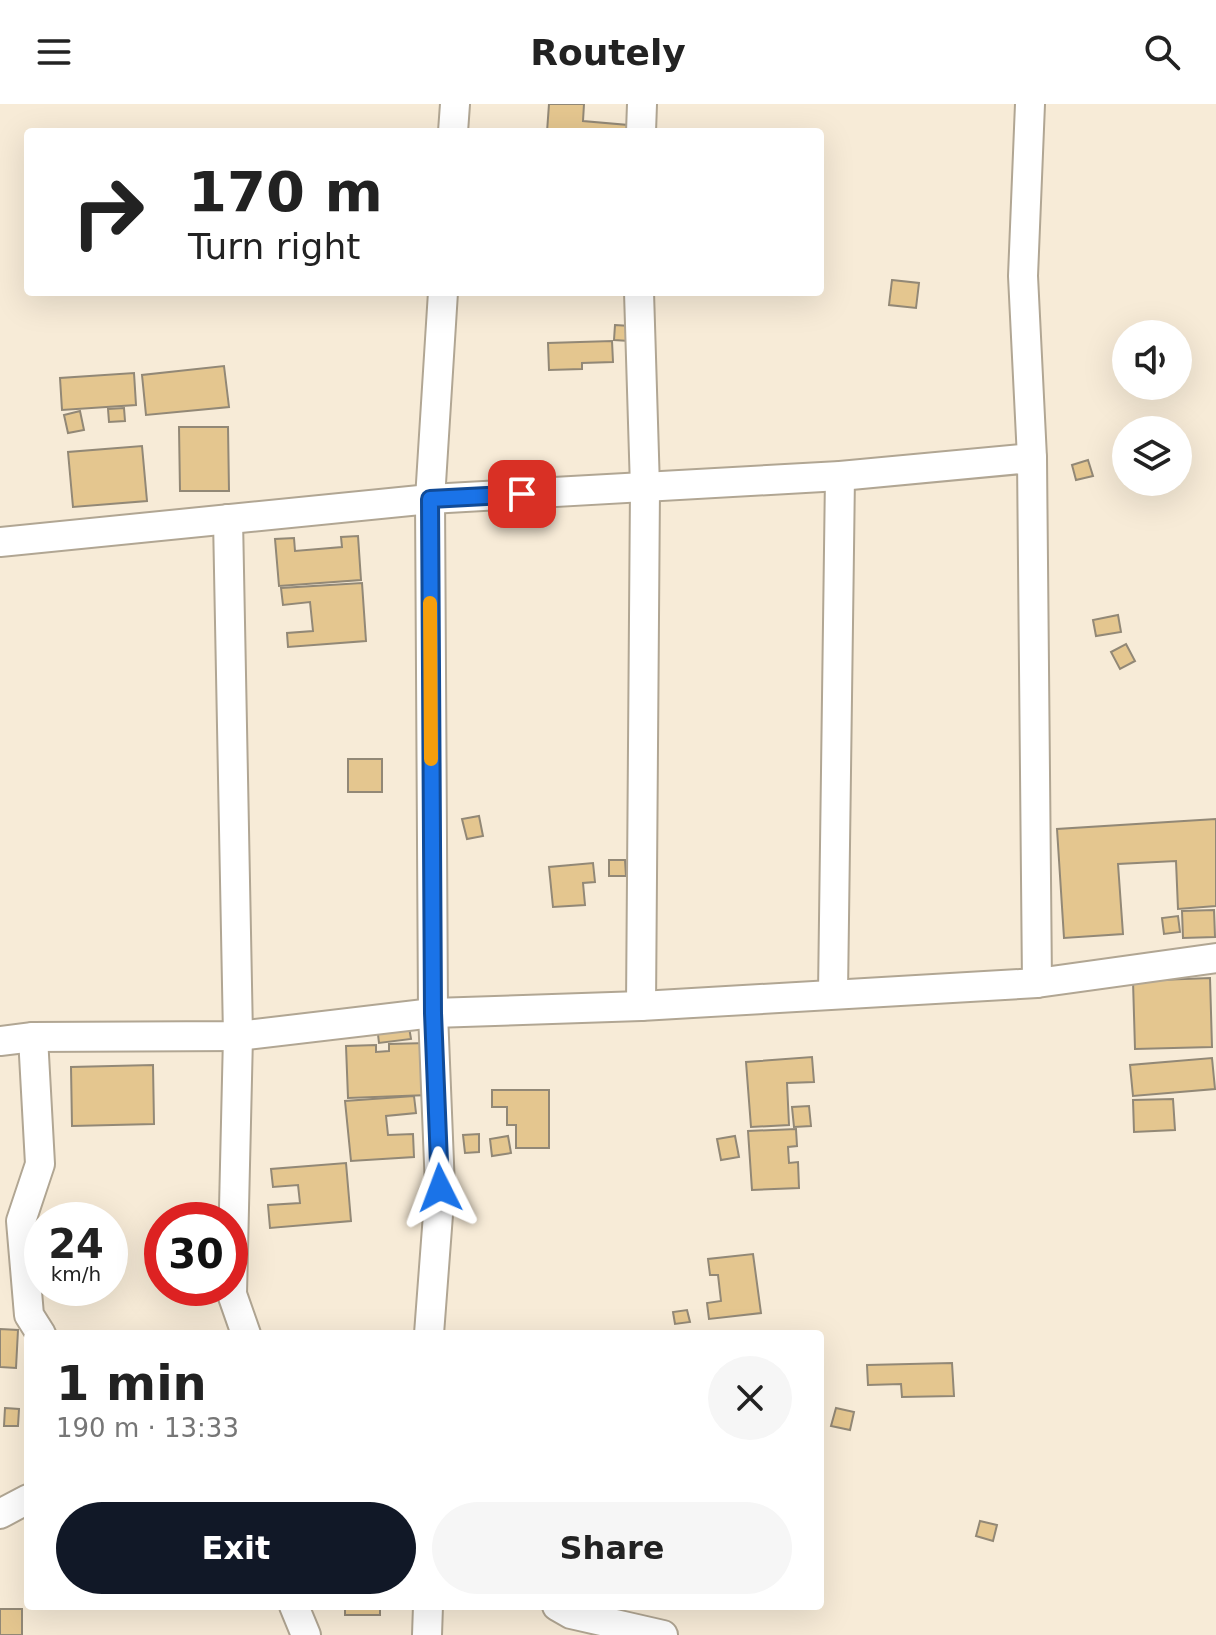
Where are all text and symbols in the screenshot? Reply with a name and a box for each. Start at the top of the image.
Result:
icon: menu [32,30,76,74]
icon: search [1140,30,1184,74]
text: Routely [530,32,686,73]
text: 170 m [188,159,383,224]
icon: right [56,160,160,264]
text: Turn right [188,226,360,267]
map controls [1112,320,1192,496]
button: sound [1112,320,1192,400]
button: layers [1112,416,1192,496]
pin [488,460,556,528]
icon: arrive [500,472,544,516]
position arrow [398,1146,482,1230]
speed limit sign: 30 [144,1202,248,1306]
text: 24 [48,1221,104,1267]
text: km/h [51,1262,101,1286]
text: 1 min [56,1355,207,1411]
button: close [708,1356,792,1440]
text: 190 m · 13:33 [56,1413,239,1443]
button: Exit [56,1502,416,1594]
button: Share [432,1502,792,1594]

